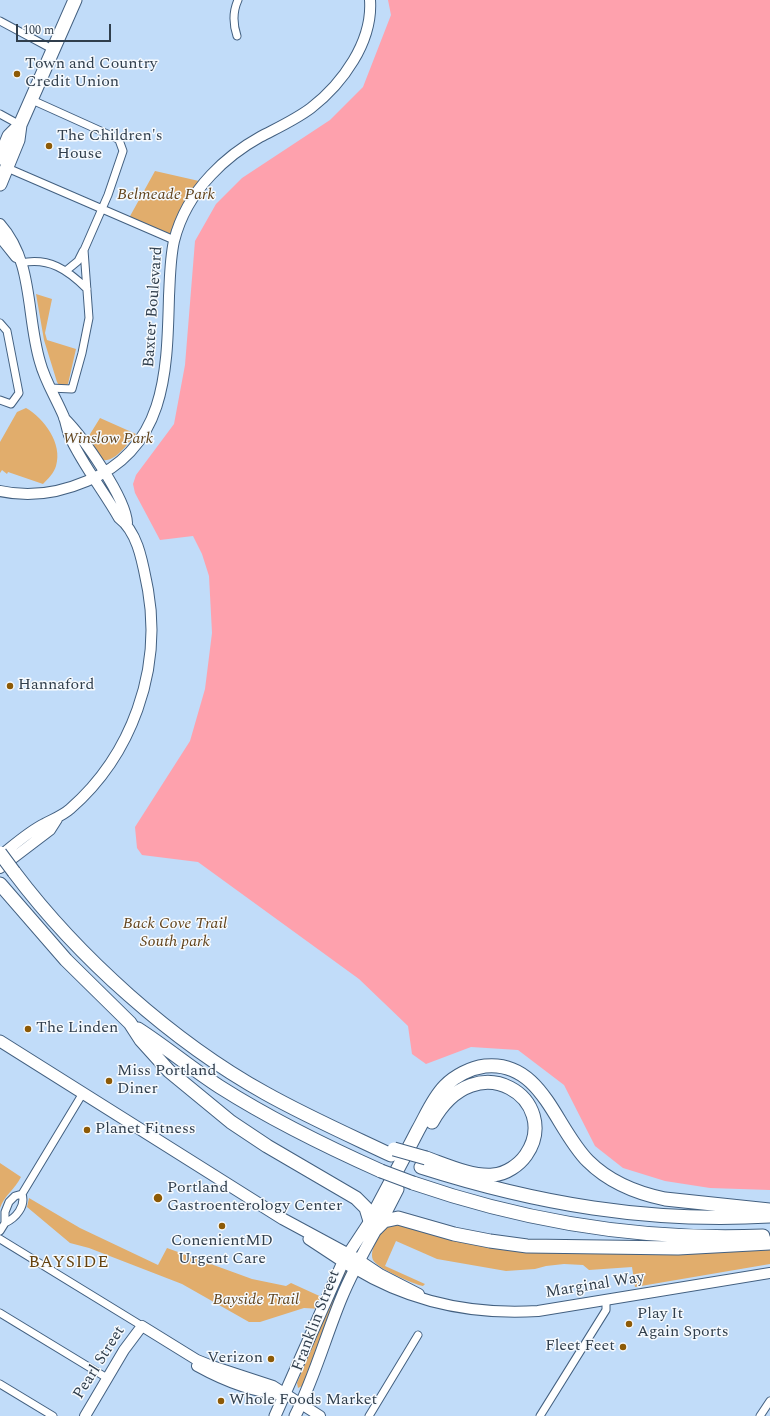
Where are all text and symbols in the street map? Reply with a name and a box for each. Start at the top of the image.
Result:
scale bar [18,16,113,42]
text: 100 m [23,21,54,40]
place label: Town and Country Credit Union [25,55,157,93]
marker: Town and Country Credit Union [12,69,22,79]
place label: The Children's House [57,127,163,165]
marker: The Children's House [44,141,54,151]
park label: Belmeade Park [117,186,215,206]
street label: Baxter Boulevard [140,246,168,368]
park label: Winslow Park [63,430,153,450]
place label: Hannaford [18,676,94,696]
marker: Hannaford [5,681,15,691]
park label: Back Cove Trail South park [123,915,227,953]
place label: The Linden [36,1019,118,1039]
marker: The Linden [23,1024,33,1034]
place label: Miss Portland Diner [117,1062,216,1100]
marker: Miss Portland Diner [104,1076,114,1086]
place label: Planet Fitness [95,1120,196,1140]
marker: Planet Fitness [82,1125,92,1135]
place label: Portland Gastroenterology Center [167,1179,342,1217]
marker: Portland Gastroenterology Center [152,1192,164,1204]
marker: ConenientMD Urgent Care [217,1221,227,1231]
place label: ConenientMD Urgent Care [171,1232,273,1270]
district label: BAYSIDE [28,1254,110,1274]
street label: Franklin Street [289,1268,345,1374]
street label: Marginal Way [544,1269,646,1303]
park label: Bayside Trail [213,1291,299,1311]
place label: Play It Again Sports [637,1305,729,1343]
marker: Play It Again Sports [624,1319,634,1329]
street label: Pearl Street [70,1323,130,1403]
place label: Fleet Feet [545,1337,615,1357]
marker: Fleet Feet [618,1342,628,1352]
place label: Verizon [207,1349,263,1369]
marker: Verizon [266,1354,276,1364]
place label: Whole Foods Market [229,1391,377,1411]
marker: Whole Foods Market [216,1396,226,1406]

